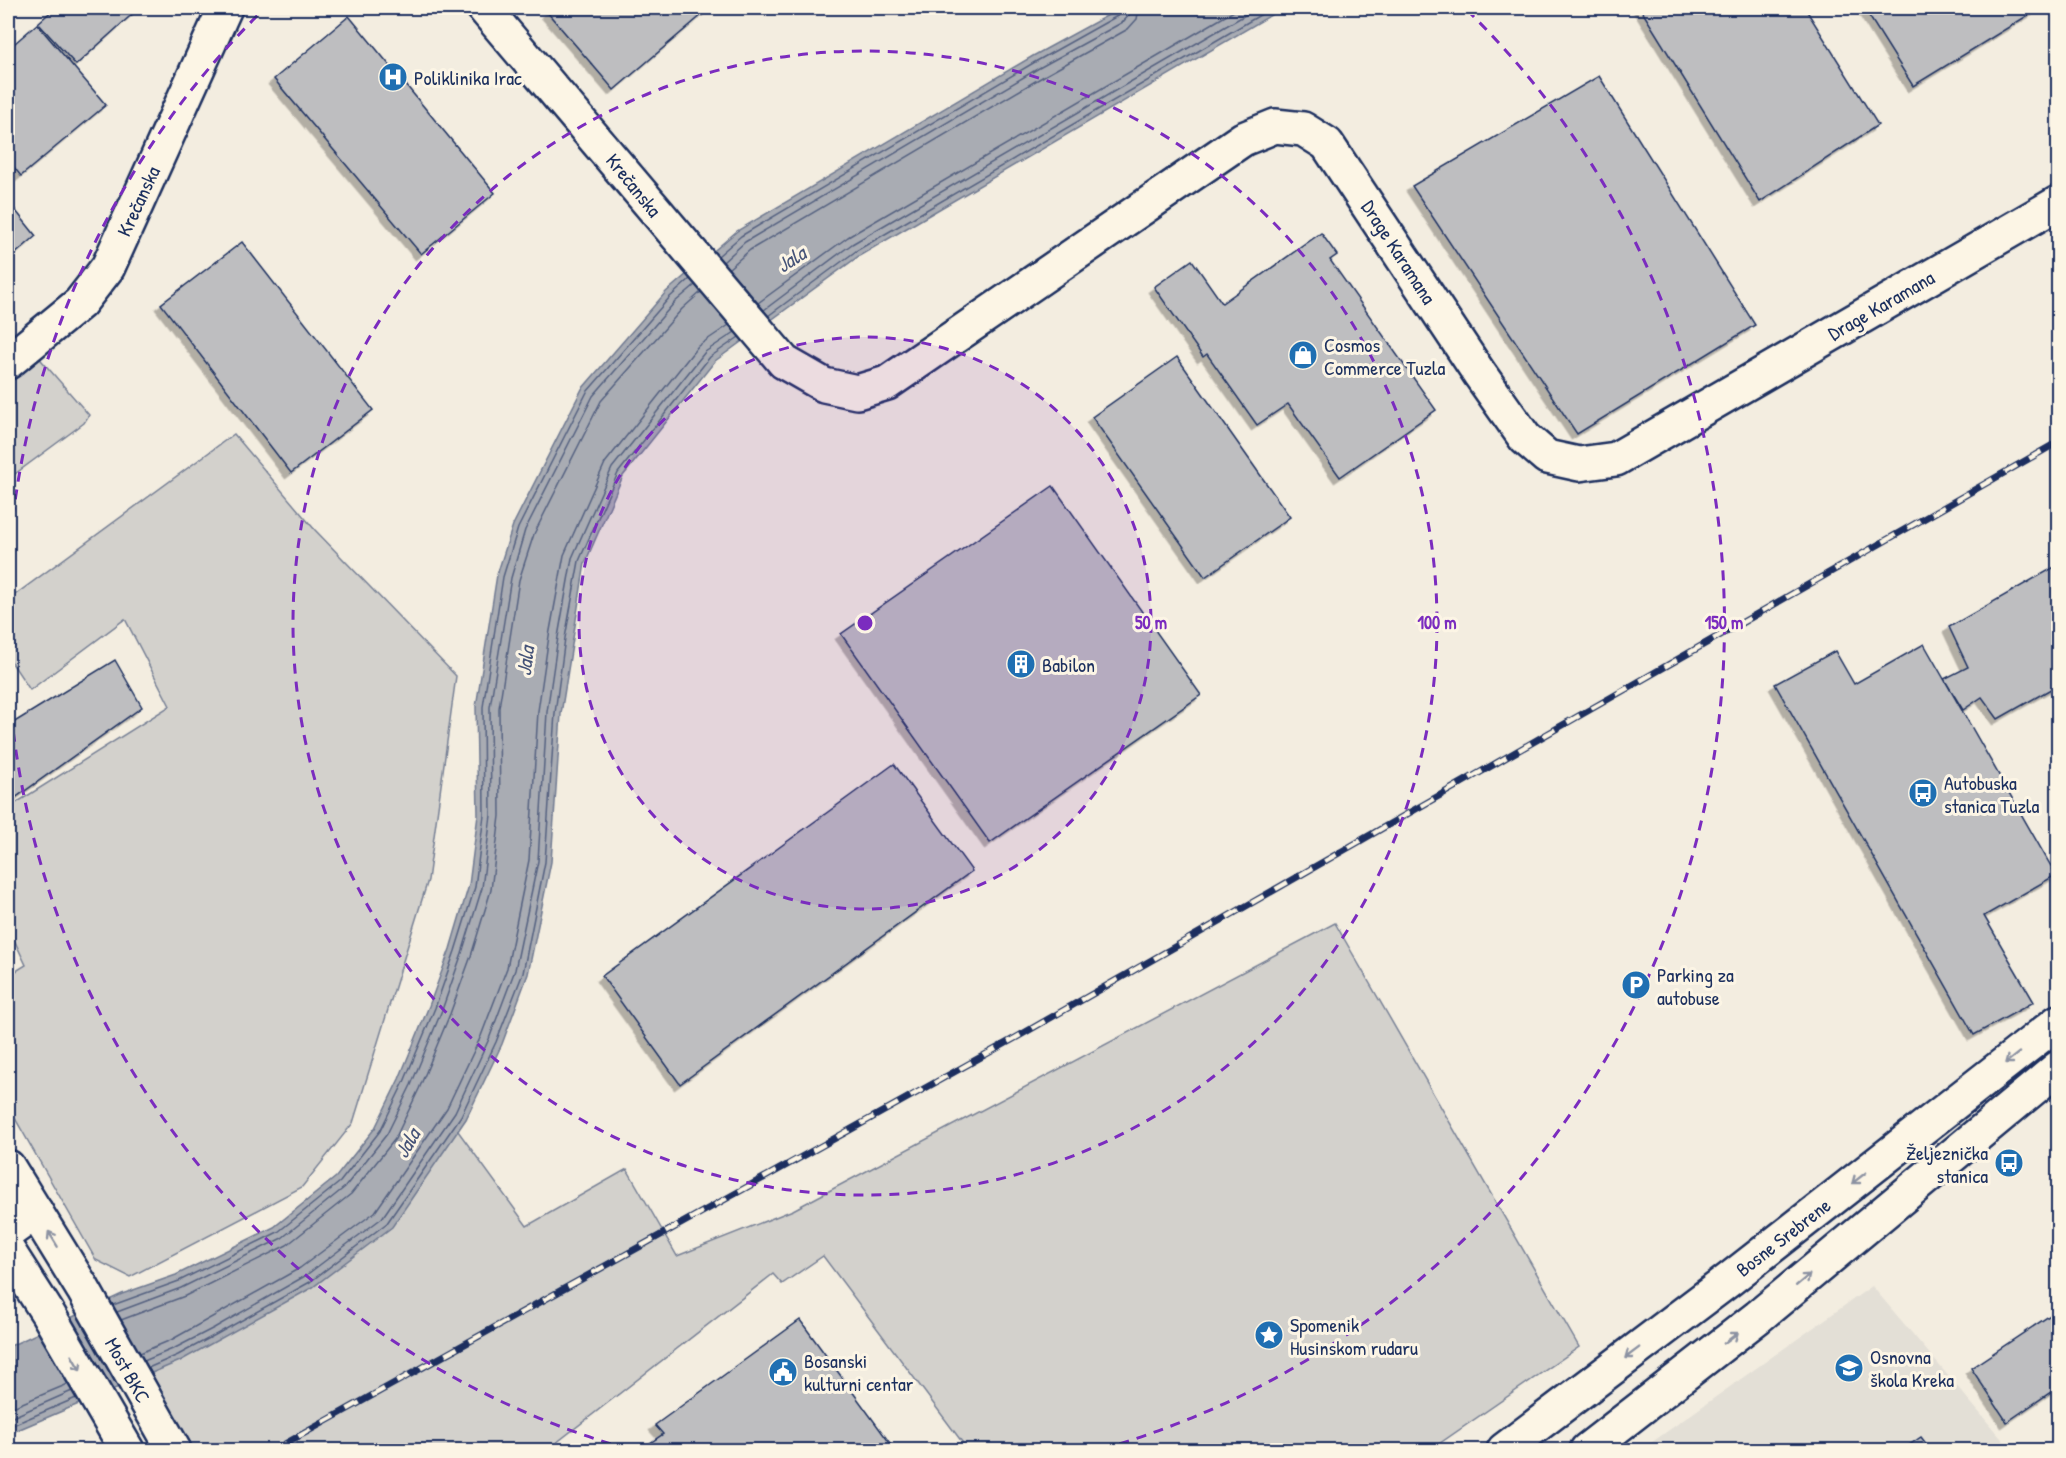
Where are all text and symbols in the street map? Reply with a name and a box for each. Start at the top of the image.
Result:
hospital icon: Poliklinika Irac [377,61,409,93]
place label: Poliklinika Irac [414,64,522,91]
street label: Krečanska [600,148,668,223]
street label: Krečanska [110,161,166,241]
street label: Drage Karamana [1355,195,1443,309]
water label: Jala [771,237,814,279]
street label: Drage Karamana [1823,264,1939,346]
place label: Cosmos Commerce Tuzla [1324,331,1445,381]
shop icon: Cosmos Commerce Tuzla [1287,339,1319,371]
text: 50 m [1135,610,1167,635]
text: 100 m [1417,610,1457,635]
text: 150 m [1705,610,1743,635]
centre of rings [855,613,875,633]
water label: Jala [509,642,542,678]
building icon: Babilon [1005,648,1037,680]
place label: Babilon [1042,651,1095,678]
place label: Autobuska stanica Tuzla [1944,769,2039,819]
bus stop icon: Autobuska stanica Tuzla [1907,777,1939,809]
place label: Parking za autobuse [1657,961,1734,1011]
parking icon: Parking za autobuse [1620,969,1652,1001]
one-way arrow [2005,1051,2021,1064]
water label: Jala [387,1120,428,1163]
place label: Željeznička stanica [1906,1139,1988,1189]
bus stop icon: Željeznička stanica [1993,1147,2025,1179]
one-way arrow [1851,1171,1867,1184]
street label: Bosne Srebrene [1730,1191,1836,1282]
one-way arrow [47,1231,59,1248]
one-way arrow [1795,1273,1810,1287]
place label: Spomenik Husinskom rudaru [1290,1311,1418,1361]
place icon: Spomenik Husinskom rudaru [1253,1319,1285,1351]
one-way arrow [1723,1331,1739,1344]
street label: Most BKC [99,1333,157,1407]
place label: Osnovna škola Kreka [1870,1343,1954,1393]
place label: Bosanski kulturni centar [804,1347,914,1397]
one-way arrow [1624,1347,1640,1360]
school or university icon: Osnovna škola Kreka [1833,1352,1865,1384]
one-way arrow [70,1354,82,1371]
public building icon: Bosanski kulturni centar [767,1356,799,1388]

